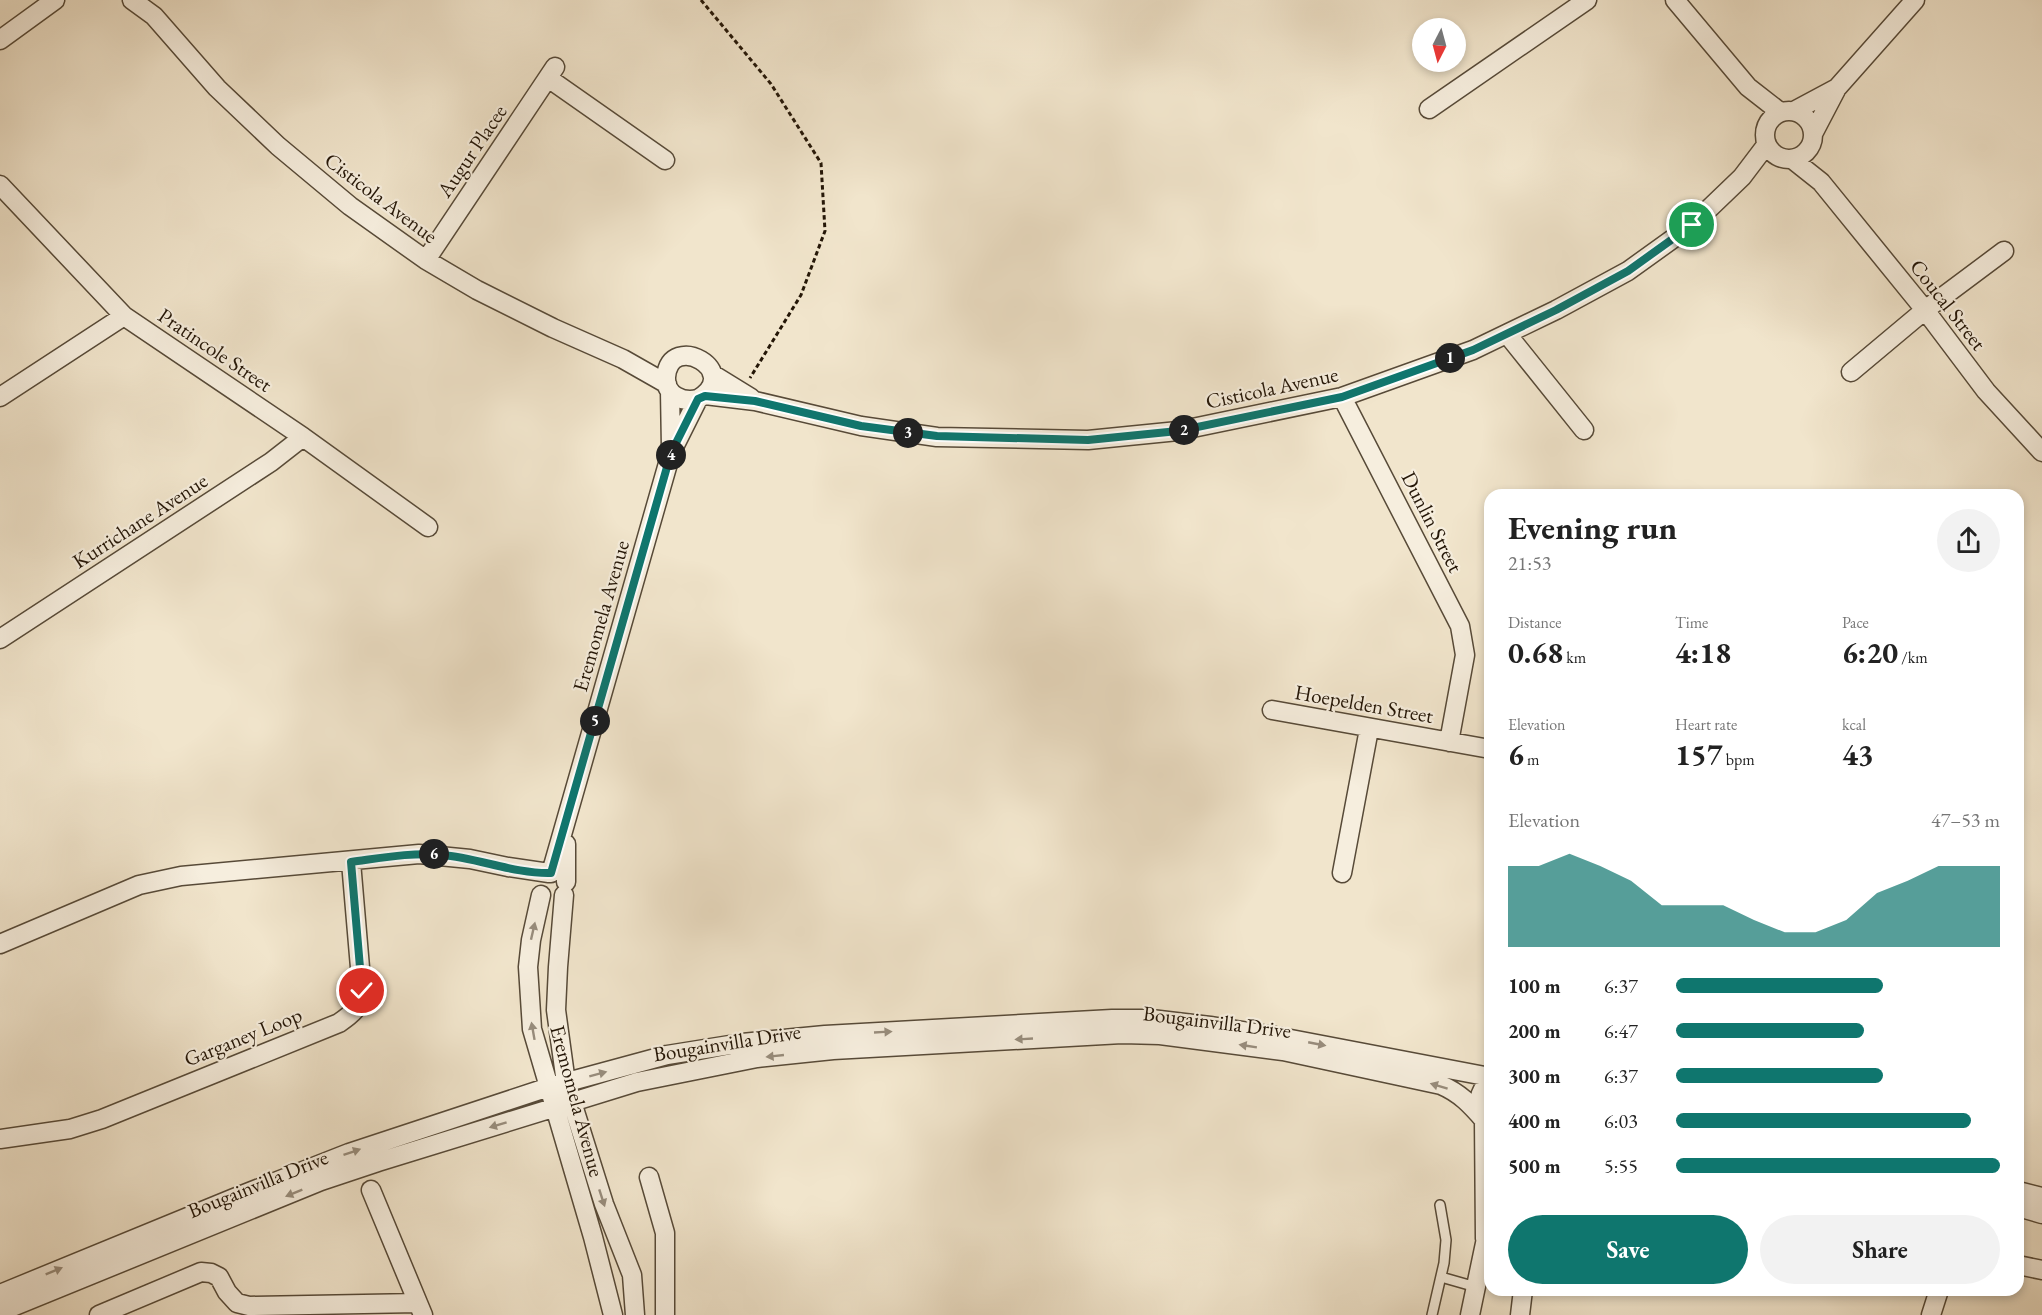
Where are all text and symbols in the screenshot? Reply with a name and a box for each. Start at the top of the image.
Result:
north arrow [1412,18,1466,72]
map controls [1412,18,1466,72]
street label: Augur Placee [430,99,513,203]
street label: Cisticola Avenue [319,146,443,249]
pin [1666,199,1717,250]
icon: arrive [1675,208,1708,241]
street label: Coucal Street [1904,254,1993,356]
street label: Pratincole Street [153,302,278,398]
pin: 1 [1435,343,1465,373]
text: 1 [1446,347,1454,368]
street label: Cisticola Avenue [1203,360,1341,415]
pin: 2 [1169,415,1199,445]
pin: 3 [893,418,923,448]
text: 2 [1180,419,1188,440]
text: 3 [904,422,912,443]
pin: 4 [656,440,686,470]
text: 4 [667,444,675,465]
street label: Kurrichane Avenue [67,467,213,574]
street label: Dunlin Street [1396,467,1470,577]
text: Evening run [1508,506,1677,549]
button: share [1937,509,2000,572]
street label: Eremomela Avenue [566,537,635,695]
text: 21:53 [1508,550,1551,576]
text: Distance [1508,612,1561,633]
text: Time [1675,612,1708,633]
text: Pace [1842,612,1869,633]
text: 0.68 [1508,633,1563,672]
text: 4:18 [1675,633,1731,672]
text: 6:20 [1842,633,1898,672]
text: km [1563,647,1586,668]
text: /km [1898,647,1928,668]
street label: Hoepelden Street [1293,678,1436,729]
pin: 5 [580,706,610,736]
text: 5 [591,710,599,731]
text: Elevation [1508,714,1566,735]
text: Heart rate [1675,714,1737,735]
text: kcal [1842,714,1866,735]
text: 6 [1508,735,1524,774]
text: 157 [1675,735,1723,774]
text: 43 [1842,735,1874,774]
text: m [1524,749,1540,770]
text: bpm [1723,749,1755,770]
text: Elevation [1508,807,1580,833]
text: 47–53 m [1931,807,2000,833]
pin: 6 [419,839,449,869]
text: 6 [430,843,438,864]
one-way arrow [529,922,539,940]
pin [336,965,387,1016]
text: 100 m [1508,973,1561,999]
text: 6:37 [1604,973,1638,999]
icon: check [345,974,378,1007]
street label: Bougainvilla Drive [1142,999,1293,1044]
street label: Garganey Loop [180,1001,306,1072]
street label: Bougainvilla Drive [651,1018,803,1067]
text: 200 m [1508,1018,1561,1044]
text: 6:47 [1604,1018,1638,1044]
one-way arrow [528,1021,537,1040]
street label: Eremomela Avenue [544,1022,611,1180]
one-way arrow [873,1027,892,1036]
one-way arrow [1014,1035,1033,1044]
one-way arrow [1307,1040,1326,1049]
one-way arrow [1239,1041,1258,1050]
one-way arrow [766,1051,785,1061]
text: 300 m [1508,1063,1561,1089]
text: 6:37 [1604,1063,1638,1089]
one-way arrow [589,1069,607,1078]
one-way arrow [1430,1080,1448,1090]
text: 400 m [1508,1108,1561,1134]
text: 6:03 [1604,1108,1638,1134]
one-way arrow [489,1120,507,1130]
street label: Bougainvilla Drive [184,1143,332,1224]
one-way arrow [343,1147,361,1157]
text: 500 m [1508,1153,1561,1179]
text: 5:55 [1604,1153,1638,1179]
one-way arrow [284,1188,302,1198]
one-way arrow [598,1189,608,1207]
button: Save [1508,1215,1748,1284]
button: Share [1760,1215,2000,1284]
one-way arrow [45,1266,63,1275]

